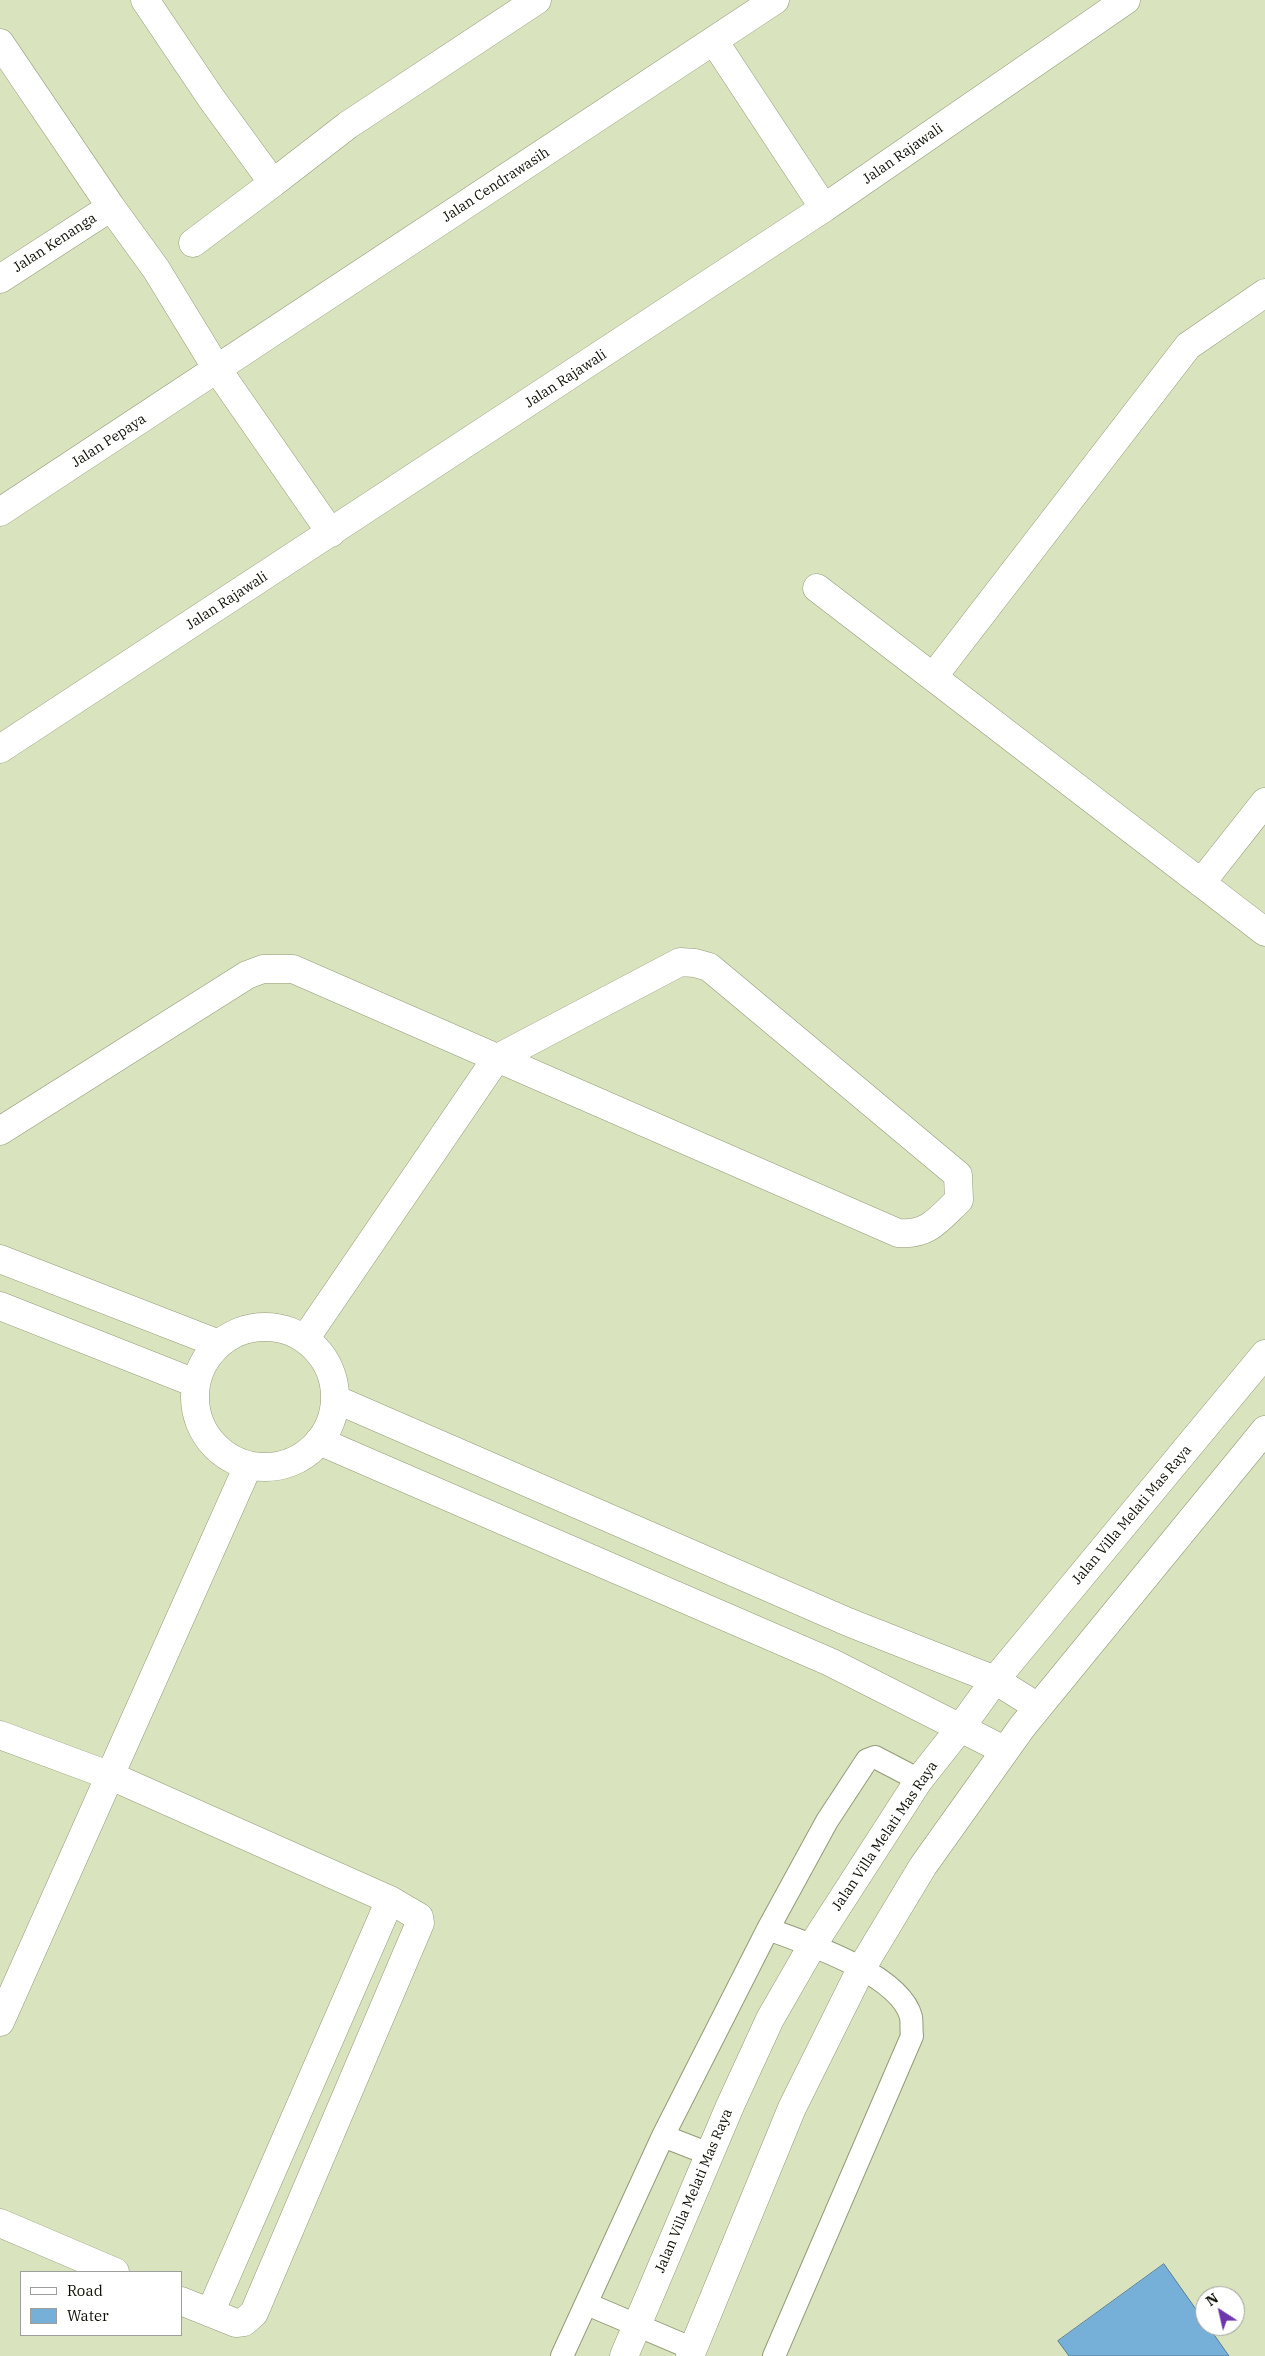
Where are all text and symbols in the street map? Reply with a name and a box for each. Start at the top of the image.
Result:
street label: Jalan Rajawali [860,120,946,188]
street label: Jalan Cendrawasih [439,144,553,226]
street label: Jalan Kenanga [10,210,100,276]
street label: Jalan Rajawali [522,346,610,412]
street label: Jalan Pepaya [69,411,149,471]
street label: Jalan Rajawali [183,568,271,634]
street label: Jalan Villa Melati Mas Raya [1069,1442,1195,1588]
street label: Jalan Villa Melati Mas Raya [829,1758,941,1914]
street label: Jalan Villa Melati Mas Raya [652,2106,736,2276]
legend [20,2271,182,2336]
text: Road [67,2281,103,2300]
north arrow [1195,2286,1245,2336]
text: N [1202,2289,1222,2310]
text: Water [67,2306,109,2325]

